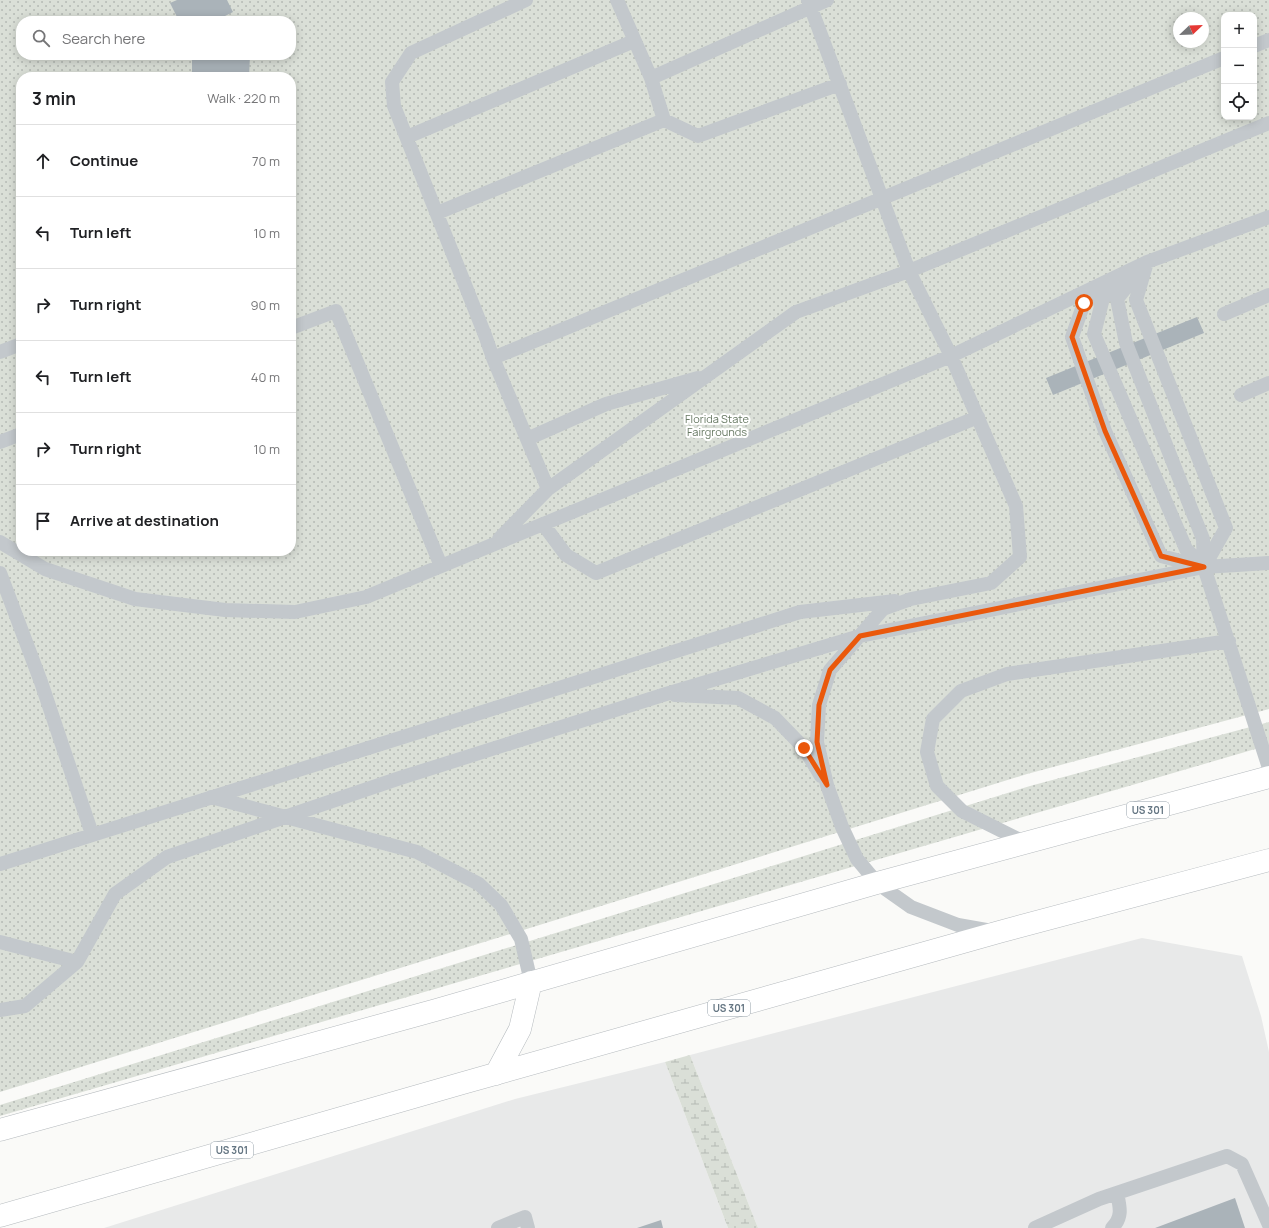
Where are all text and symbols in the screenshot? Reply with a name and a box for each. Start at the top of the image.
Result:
north arrow [1173,12,1209,48]
map controls [1221,12,1257,120]
button: + [1221,12,1257,48]
search box [16,16,296,60]
icon: search [30,27,52,49]
text: Search here [62,28,145,49]
button: − [1221,48,1257,84]
button: locate [1221,84,1257,120]
text: 3 min [32,87,76,110]
text: Walk · 220 m [207,89,280,107]
icon: ahead [32,150,54,172]
text: Continue [70,150,138,171]
text: 70 m [252,152,280,170]
icon: left [32,222,54,244]
text: Turn left [70,222,132,243]
text: 10 m [253,224,280,242]
icon: right [32,294,54,316]
text: Turn right [70,294,141,315]
route start [1075,294,1093,312]
text: 90 m [250,296,280,314]
icon: left [32,366,54,388]
text: Turn left [70,366,132,387]
text: 40 m [251,368,280,386]
park label: Florida State Fairgrounds [685,411,750,439]
icon: right [32,438,54,460]
text: Turn right [70,438,141,459]
text: 10 m [253,440,280,458]
icon: arrive [32,510,54,532]
text: Arrive at destination [70,510,219,531]
route end [795,739,813,757]
road number: US 301 [1127,802,1169,818]
road number: US 301 [708,1000,750,1016]
road number: US 301 [211,1142,253,1158]

